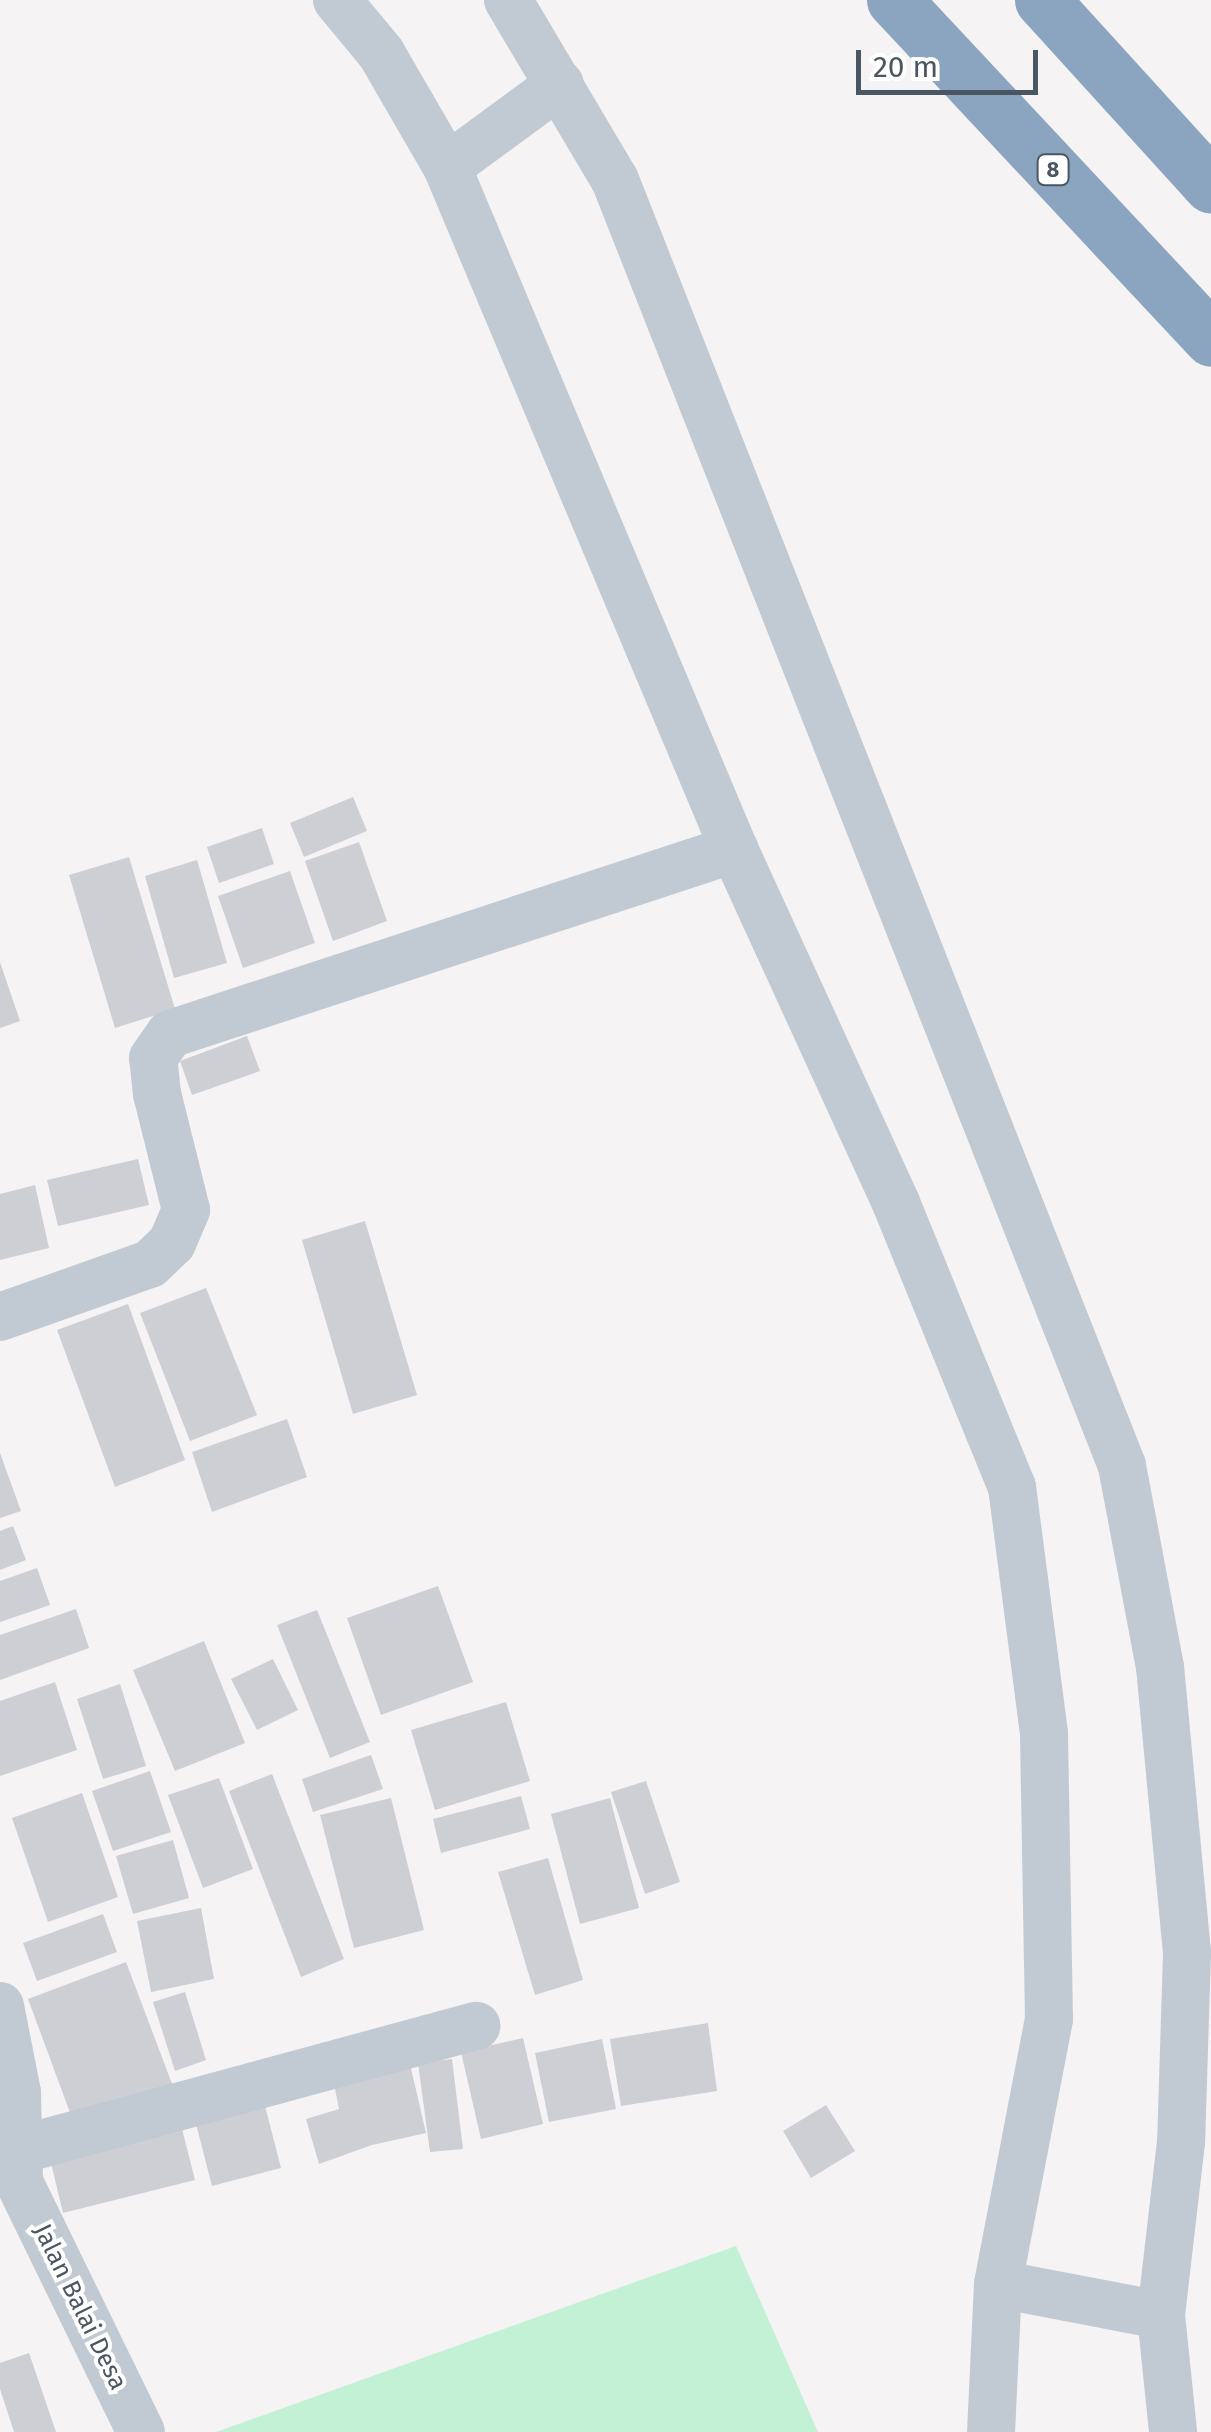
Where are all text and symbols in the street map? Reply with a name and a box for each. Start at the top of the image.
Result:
scale bar [861,30,1044,92]
text: 20 m [873,49,938,85]
road number: 8 [1036,153,1070,187]
street label: Jalan Balai Desa [27,2219,133,2395]

